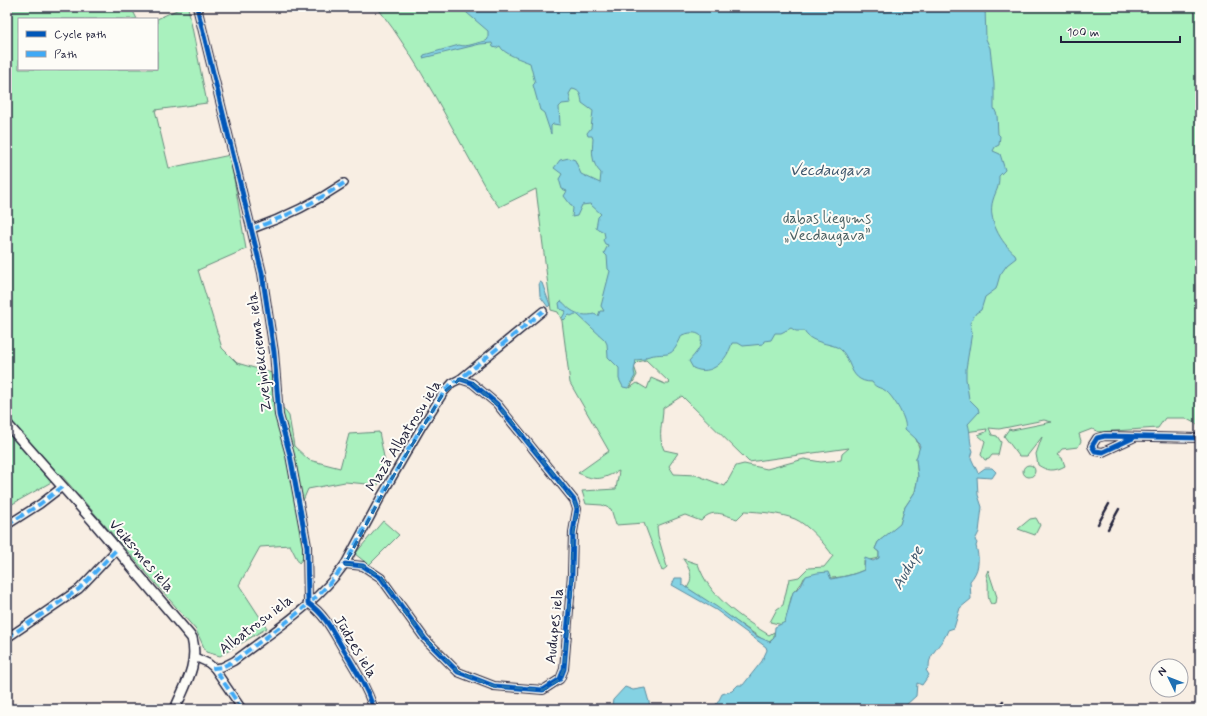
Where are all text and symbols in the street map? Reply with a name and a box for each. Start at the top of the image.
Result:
legend [18,18,158,70]
scale bar [1061,18,1180,44]
text: 100 m [1067,25,1099,41]
text: Cycle path [54,27,106,43]
text: Path [54,47,77,63]
water label: Vecdaugava [790,160,870,181]
park label: dabas liegums „Vecdaugava” [783,209,871,246]
street label: Zvejniekciema iela [243,290,277,413]
street label: Mazā Albatrosu iela [362,376,447,496]
street label: Veiksmes iela [104,515,178,597]
water label: Audupe [887,541,929,594]
street label: Audupes iela [541,587,569,665]
street label: Albatrosu iela [215,590,297,659]
street label: Jūdzes iela [328,612,382,682]
north arrow [1149,658,1189,698]
text: N [1155,664,1170,679]

